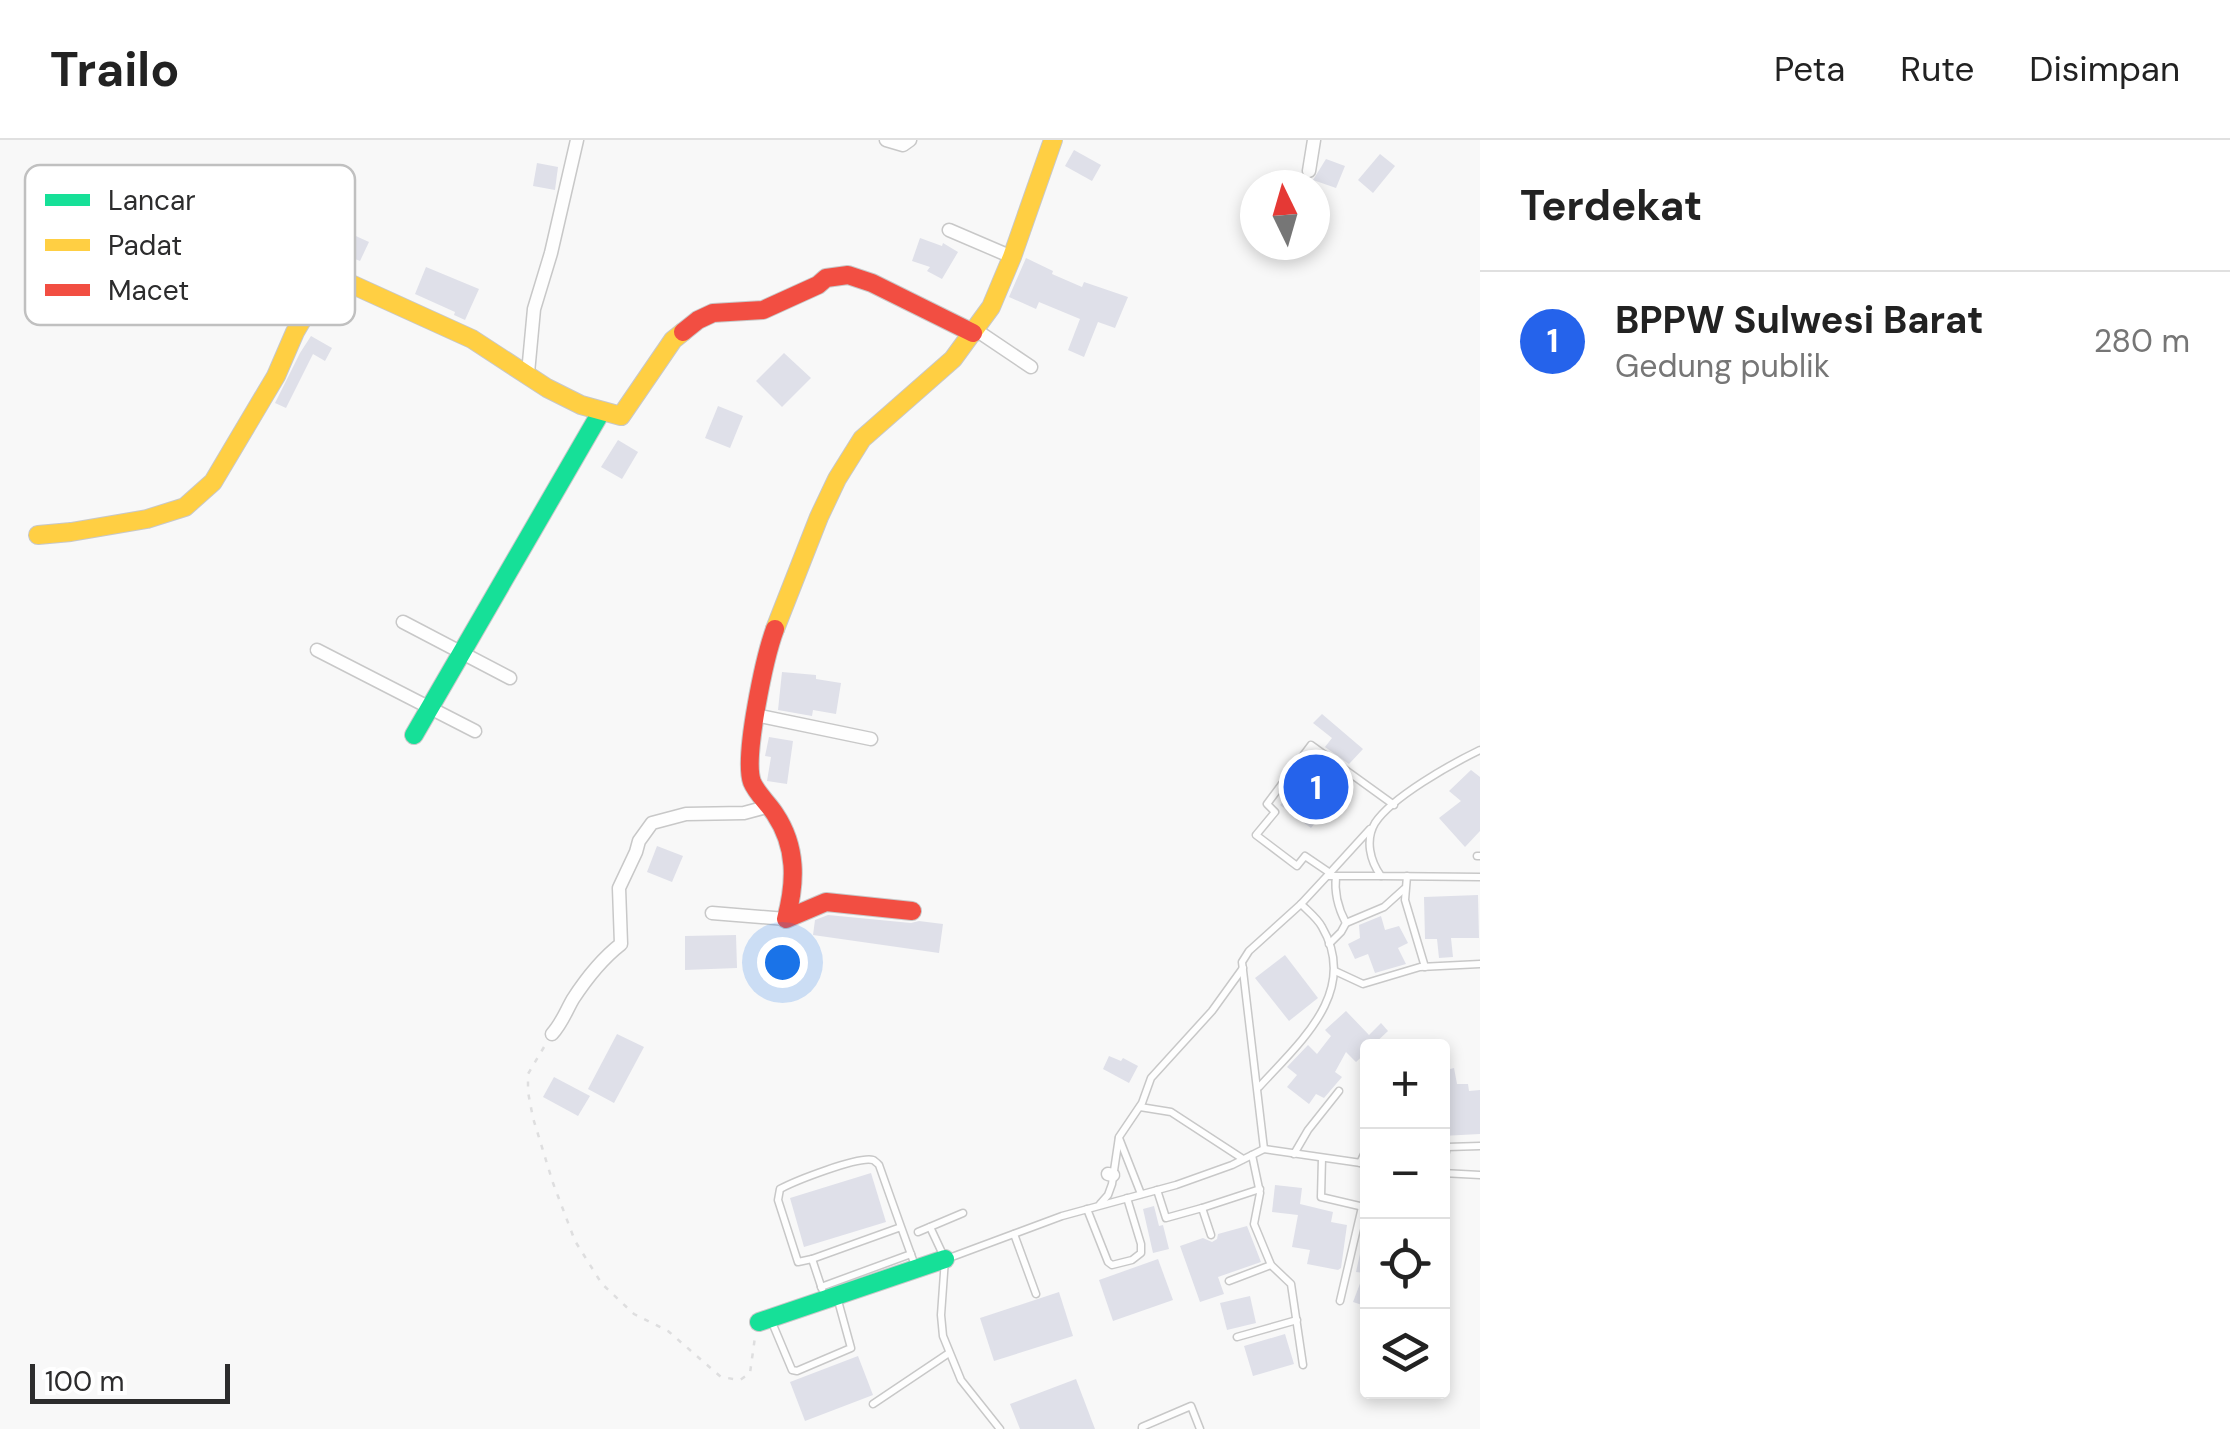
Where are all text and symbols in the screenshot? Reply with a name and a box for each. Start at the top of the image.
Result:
text: Trailo [50,38,179,101]
text: Peta [1774,46,1845,92]
text: Rute [1900,46,1974,92]
text: Disimpan [2029,46,2180,92]
legend [25,165,355,325]
north arrow [1240,170,1330,260]
text: Terdekat [1520,178,1702,233]
text: Lancar [108,182,196,219]
text: Padat [108,227,182,264]
text: Macet [108,272,189,309]
text: BPPW Sulwesi Barat [1615,295,1984,345]
text: 1 [1547,320,1558,362]
text: 280 m [2094,320,2190,362]
text: Gedung publik [1615,345,1830,387]
pin: 1 [1284,750,1348,824]
your location [757,937,808,988]
map controls [1360,1039,1450,1399]
button: + [1360,1039,1450,1129]
button: − [1360,1129,1450,1219]
button: locate [1360,1219,1450,1309]
button: layers [1360,1309,1450,1399]
scale bar [30,1359,230,1404]
text: 100 m [45,1363,124,1400]

